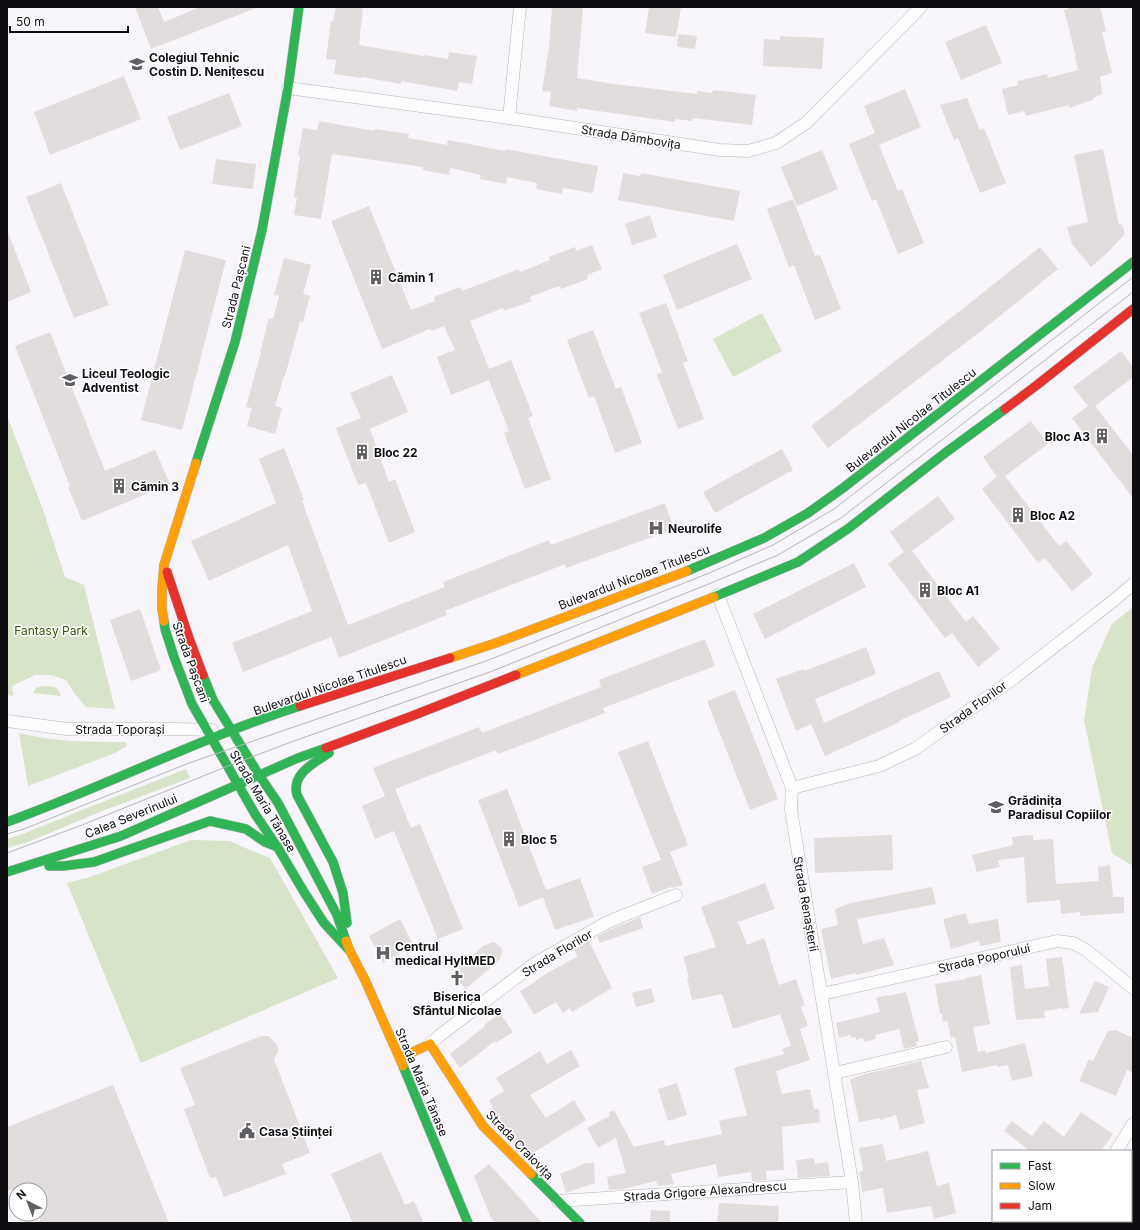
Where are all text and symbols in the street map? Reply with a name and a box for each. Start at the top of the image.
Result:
scale bar [10,8,128,34]
text: 50 m [16,14,45,29]
place label: Colegiul Tehnic Costin D. Nenițescu [149,50,264,79]
school or university icon: Colegiul Tehnic Costin D. Nenițescu [128,55,146,73]
street label: Strada Dâmbovița [580,122,682,152]
street label: Strada Pașcani [218,244,254,330]
building icon: Cămin 1 [367,268,385,286]
place label: Cămin 1 [388,270,434,285]
street label: Bulevardul Nicolae Titulescu [843,365,979,475]
place label: Liceul Teologic Adventist [82,366,170,395]
school or university icon: Liceul Teologic Adventist [61,371,79,389]
building icon: Bloc A3 [1093,427,1111,445]
place label: Bloc A3 [1045,429,1090,444]
building icon: Bloc 22 [353,443,371,461]
place label: Bloc 22 [374,445,418,460]
building icon: Cămin 3 [110,477,128,495]
place label: Cămin 3 [131,479,179,494]
building icon: Bloc A2 [1009,506,1027,524]
place label: Bloc A2 [1030,508,1075,523]
hospital icon: Neurolife [647,519,665,537]
place label: Neurolife [668,521,722,536]
street label: Bulevardul Nicolae Titulescu [556,541,712,613]
building icon: Bloc A1 [916,581,934,599]
place label: Bloc A1 [937,583,979,598]
street label: Strada Pașcani [169,620,213,704]
park label: Fantasy Park [14,623,88,638]
street label: Bulevardul Nicolae Titulescu [251,652,409,718]
street label: Strada Florilor [936,677,1010,737]
street label: Strada Toporași [75,722,165,737]
street label: Strada Maria Tănase [227,747,299,855]
street label: Calea Severinului [83,791,179,841]
place label: Grădinița Paradisul Copiilor [1008,793,1111,822]
school or university icon: Grădinița Paradisul Copiilor [987,798,1005,816]
building icon: Bloc 5 [500,830,518,848]
place label: Bloc 5 [521,832,557,847]
street label: Strada Renașterii [790,855,822,953]
street label: Strada Florilor [519,926,595,980]
place label: Centrul medical HyltMED [395,939,496,968]
street label: Strada Poporului [936,940,1032,976]
hospital icon: Centrul medical HyltMED [374,944,392,962]
church icon: Biserica Sfântul Nicolae [448,969,466,987]
place label: Biserica Sfântul Nicolae [413,989,501,1018]
street label: Strada Maria Tănase [392,1025,452,1139]
street label: Strada Craiovița [483,1107,557,1183]
public building icon: Casa Științei [238,1122,256,1140]
place label: Casa Științei [259,1124,332,1139]
legend [992,1150,1132,1222]
text: Fast [1028,1158,1052,1173]
street label: Strada Grigore Alexandrescu [623,1178,787,1204]
text: Slow [1028,1178,1056,1193]
north arrow [8,1182,48,1222]
text: N [14,1187,29,1203]
text: Jam [1028,1198,1052,1213]

